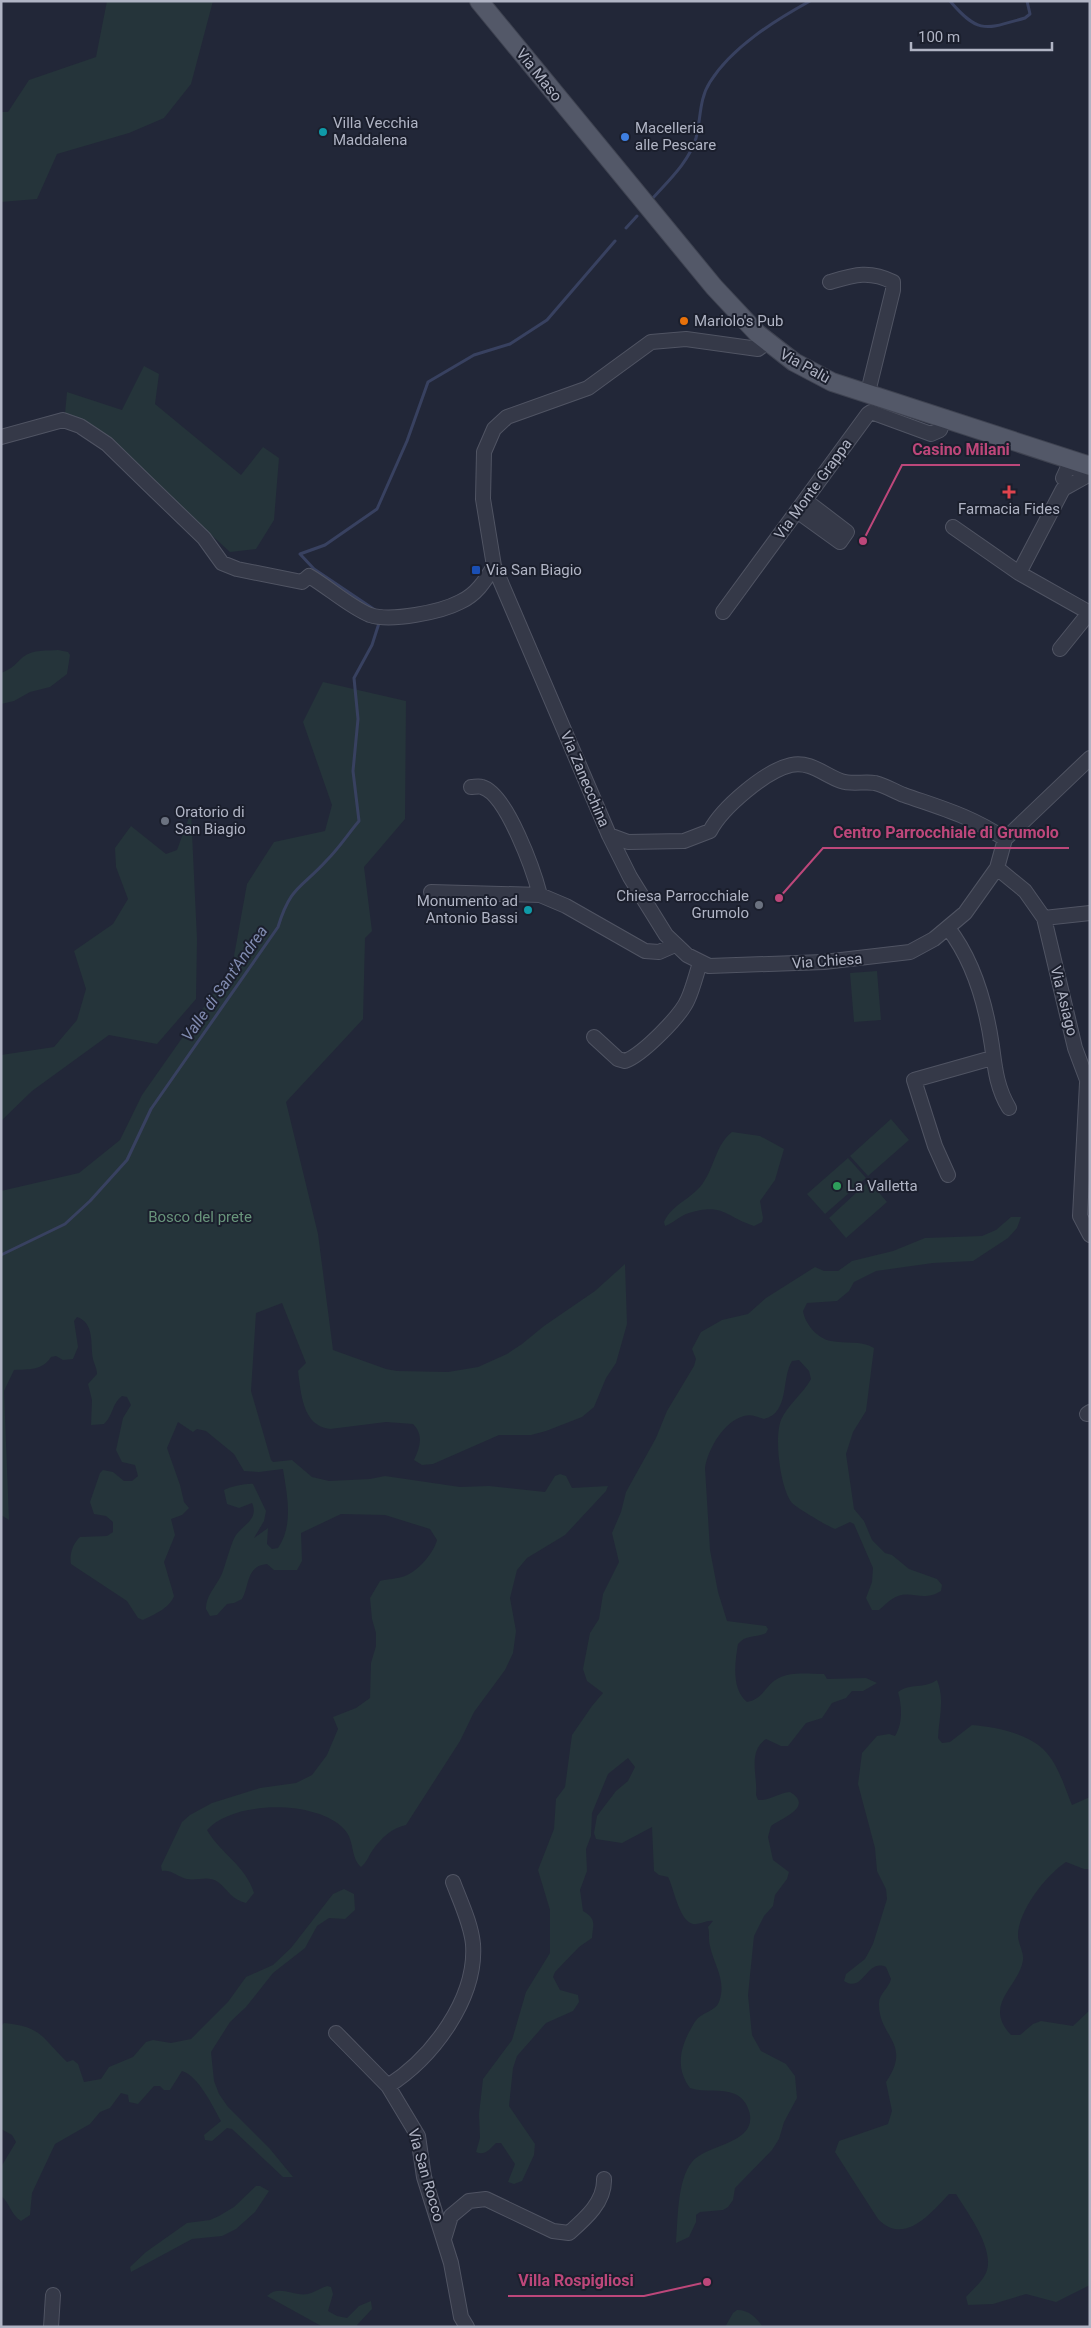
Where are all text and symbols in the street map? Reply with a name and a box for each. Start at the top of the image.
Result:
scale bar [911,20,1052,52]
text: 100 m [918,28,960,46]
street label: Via Maso [512,45,566,105]
place label: Villa Vecchia Maddalena [333,114,418,149]
place label: Macelleria alle Pescare [635,119,716,154]
marker: Villa Vecchia Maddalena [317,126,329,138]
marker: Macelleria alle Pescare [619,131,631,143]
place label: Mariolo's Pub [694,312,783,330]
marker: Mariolo's Pub [678,315,690,327]
street label: Via Palù [777,345,833,387]
callout: Casino Milani [902,434,1020,465]
street label: Via Monte Grappa [771,435,855,543]
text: Casino Milani [912,440,1010,459]
marker: Farmacia Fides [1003,486,1015,498]
place label: Farmacia Fides [958,500,1060,518]
place label: Via San Biagio [486,561,582,579]
marker: Via San Biagio [470,564,482,576]
street label: Via Zanecchina [557,728,613,830]
place label: Oratorio di San Biagio [175,803,246,838]
marker: Oratorio di San Biagio [159,815,171,827]
callout: Centro Parrocchiale di Grumolo [823,817,1069,848]
text: Centro Parrocchiale di Grumolo [833,823,1059,842]
place label: Chiesa Parrocchiale Grumolo [616,887,749,922]
place label: Monumento ad Antonio Bassi [417,892,518,927]
marker: Chiesa Parrocchiale Grumolo [753,899,765,911]
marker: Monumento ad Antonio Bassi [522,904,534,916]
water label: Valle di Sant'Andrea [177,922,271,1045]
street label: Via Chiesa [791,950,863,972]
street label: Via Asiago [1047,964,1081,1038]
place label: La Valletta [847,1177,918,1195]
marker: La Valletta [831,1180,843,1192]
park label: Bosco del prete [148,1208,252,1226]
street label: Via San Rocco [404,2126,448,2224]
callout: Villa Rospigliosi [508,2265,644,2296]
text: Villa Rospigliosi [518,2271,634,2290]

